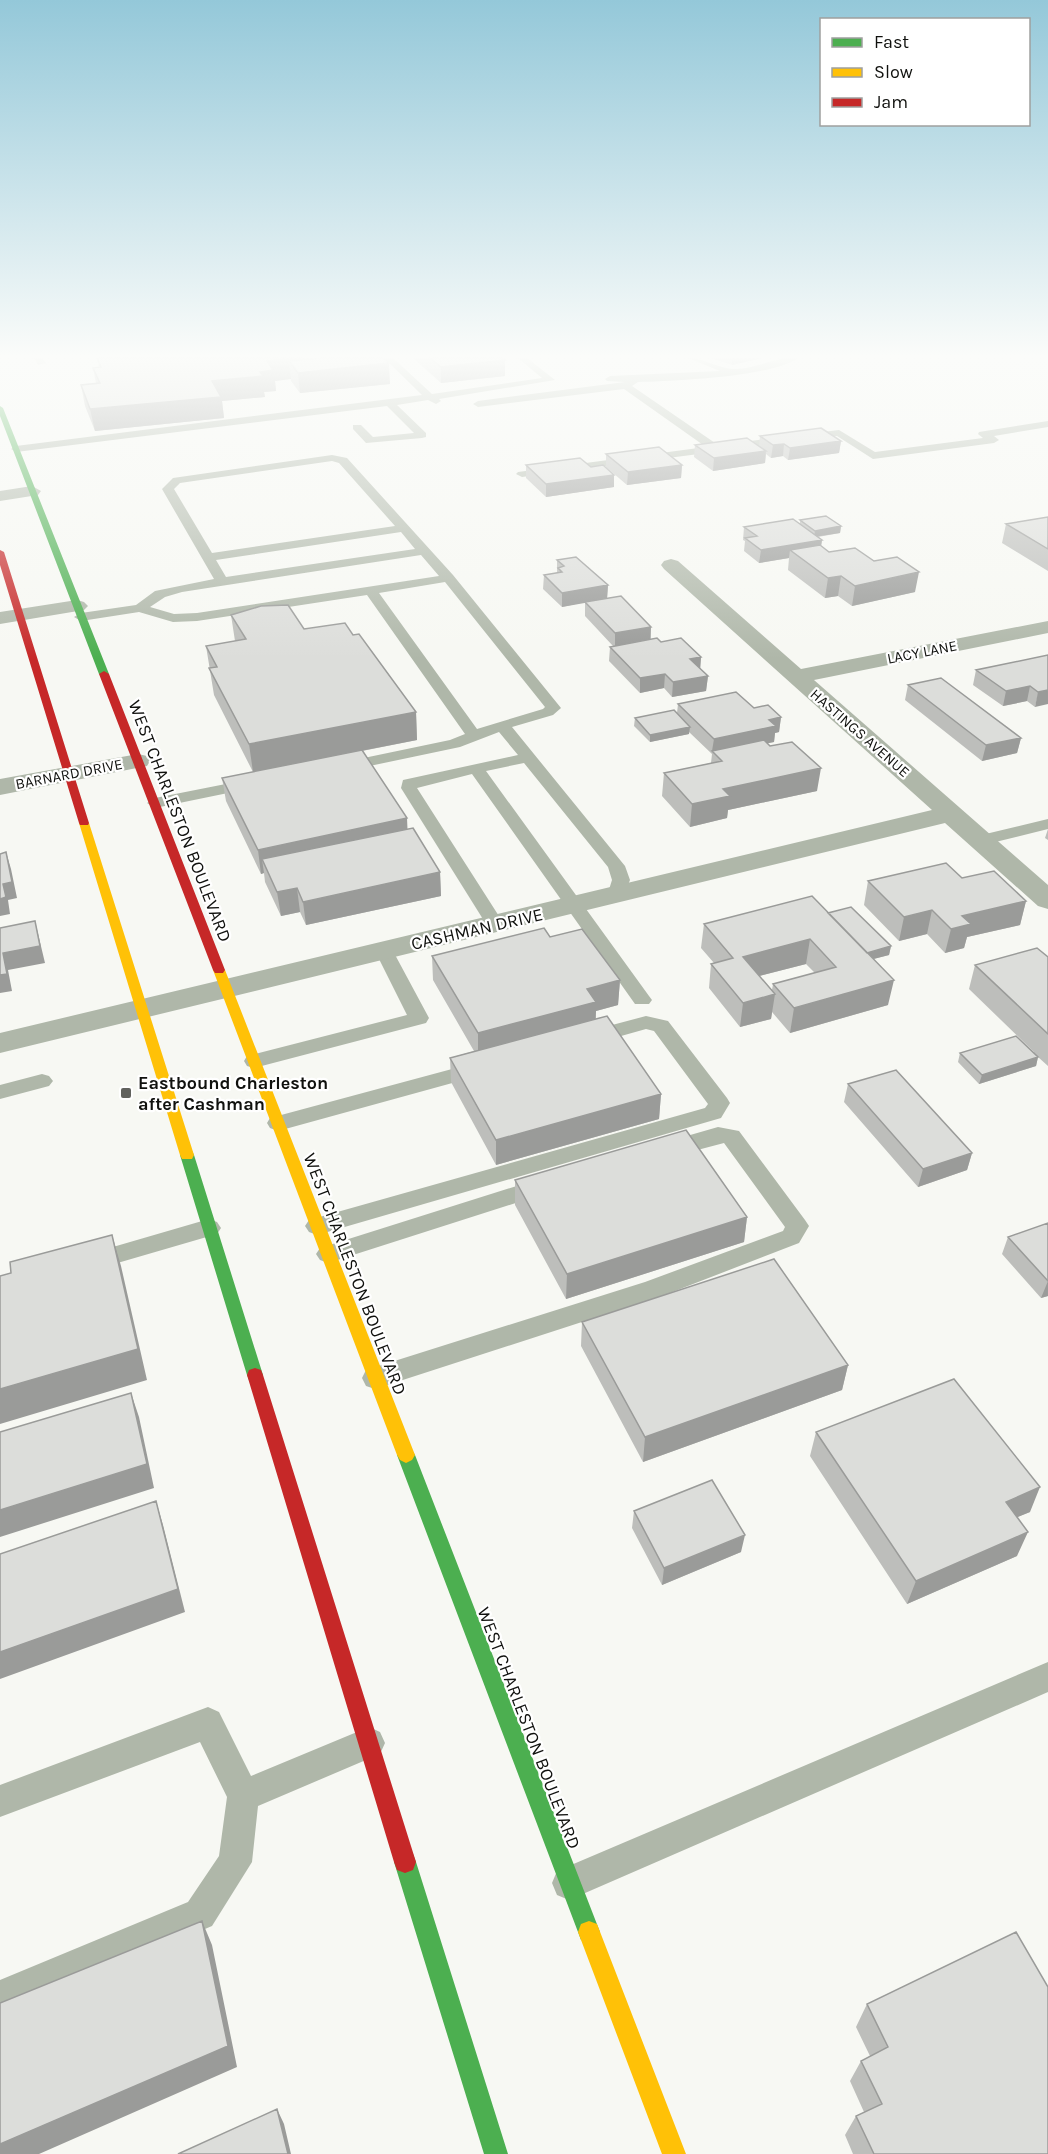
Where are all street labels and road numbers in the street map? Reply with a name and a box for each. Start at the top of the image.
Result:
street label: LACY LANE [885,636,959,668]
street label: HASTINGS AVENUE [807,685,913,781]
street label: WEST CHARLESTON BOULEVARD [124,697,236,945]
street label: BARNARD DRIVE [14,755,124,793]
street label: CASHMAN DRIVE [409,903,545,955]
street label: WEST CHARLESTON BOULEVARD [299,1150,411,1398]
street label: WEST CHARLESTON BOULEVARD [473,1604,585,1852]

